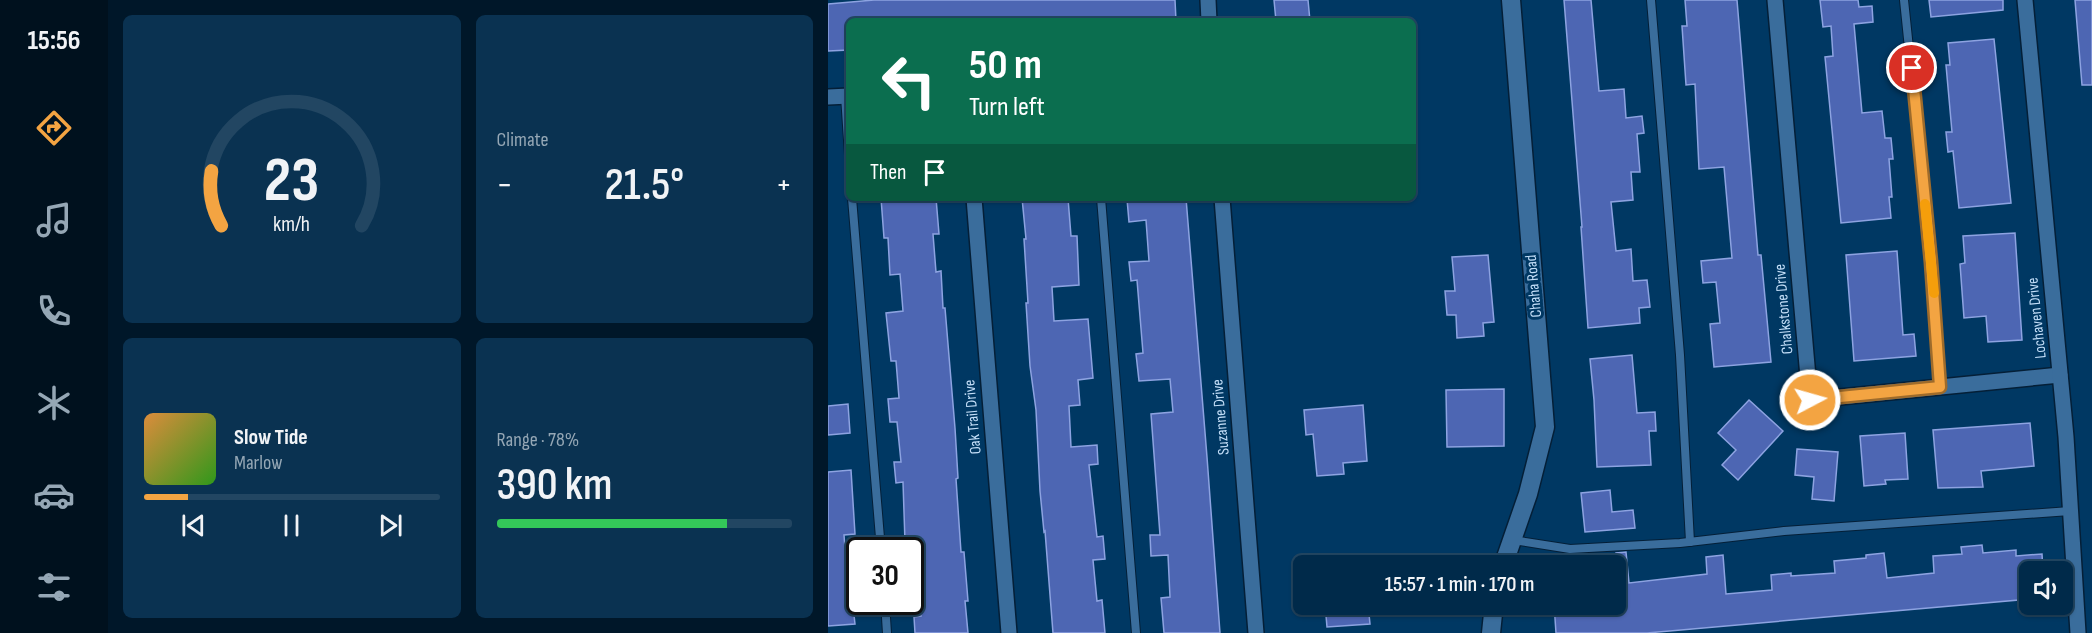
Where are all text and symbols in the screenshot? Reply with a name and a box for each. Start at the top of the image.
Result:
text: 15:56 [27,25,81,57]
text: 50 m [969,40,1042,91]
icon: left [870,42,948,120]
pin [1886,42,1937,93]
icon: arrive [1895,51,1928,84]
text: Turn left [969,91,1045,123]
icon: directions [33,107,75,149]
text: Climate [497,128,549,152]
text: 23 [264,144,319,219]
icon: arrive [918,156,951,189]
text: 21.5° [604,158,684,213]
text: Then [870,159,906,186]
text: − [497,165,513,205]
text: + [776,165,792,205]
icon: music [33,199,75,241]
text: km/h [273,212,310,237]
street label: Chaha Road [1522,254,1546,318]
street label: Chalkstone Drive [1771,263,1797,355]
street label: Lochaven Drive [2023,276,2051,360]
icon: phone [33,290,75,332]
position arrow [1778,368,1842,432]
street label: Suzanne Drive [1208,378,1234,456]
street label: Oak Trail Drive [960,379,986,455]
icon: climate [33,382,75,424]
text: Slow Tide [234,424,308,451]
text: Range · 78% [497,428,579,452]
text: Marlow [234,451,282,475]
text: 390 km [497,458,612,513]
icon: car [33,474,75,516]
icon: previous [177,509,210,542]
icon: pause [275,509,308,542]
icon: next [374,509,407,542]
speed limit sign: 30 [846,537,924,615]
map controls [2019,561,2073,615]
button: sound [2019,561,2073,615]
icon: filters [33,566,75,608]
text: 15:57 · 1 min · 170 m [1385,571,1534,598]

